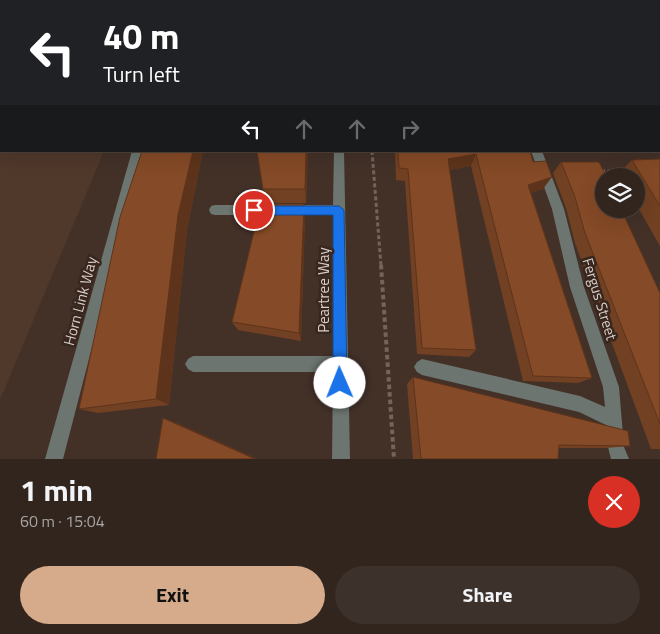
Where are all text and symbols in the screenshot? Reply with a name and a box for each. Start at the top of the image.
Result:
text: 40 m [103,9,179,63]
icon: left [20,20,85,85]
text: Turn left [103,57,180,91]
icon: left [237,115,265,143]
icon: ahead [290,115,318,143]
icon: ahead [343,115,371,143]
icon: right [396,115,424,143]
map controls [595,168,645,218]
button: layers [595,168,645,218]
pin [233,189,275,231]
icon: arrive [240,196,268,224]
street label: Peartree Way [312,247,335,333]
street label: Horn Link Way [57,254,103,348]
street label: Fergus Street [577,255,624,344]
position arrow [313,356,365,408]
text: 1 min [20,467,93,513]
button: close [588,476,640,528]
text: 60 m · 15:04 [20,509,105,533]
button: Exit [20,566,325,624]
button: Share [335,566,640,624]

